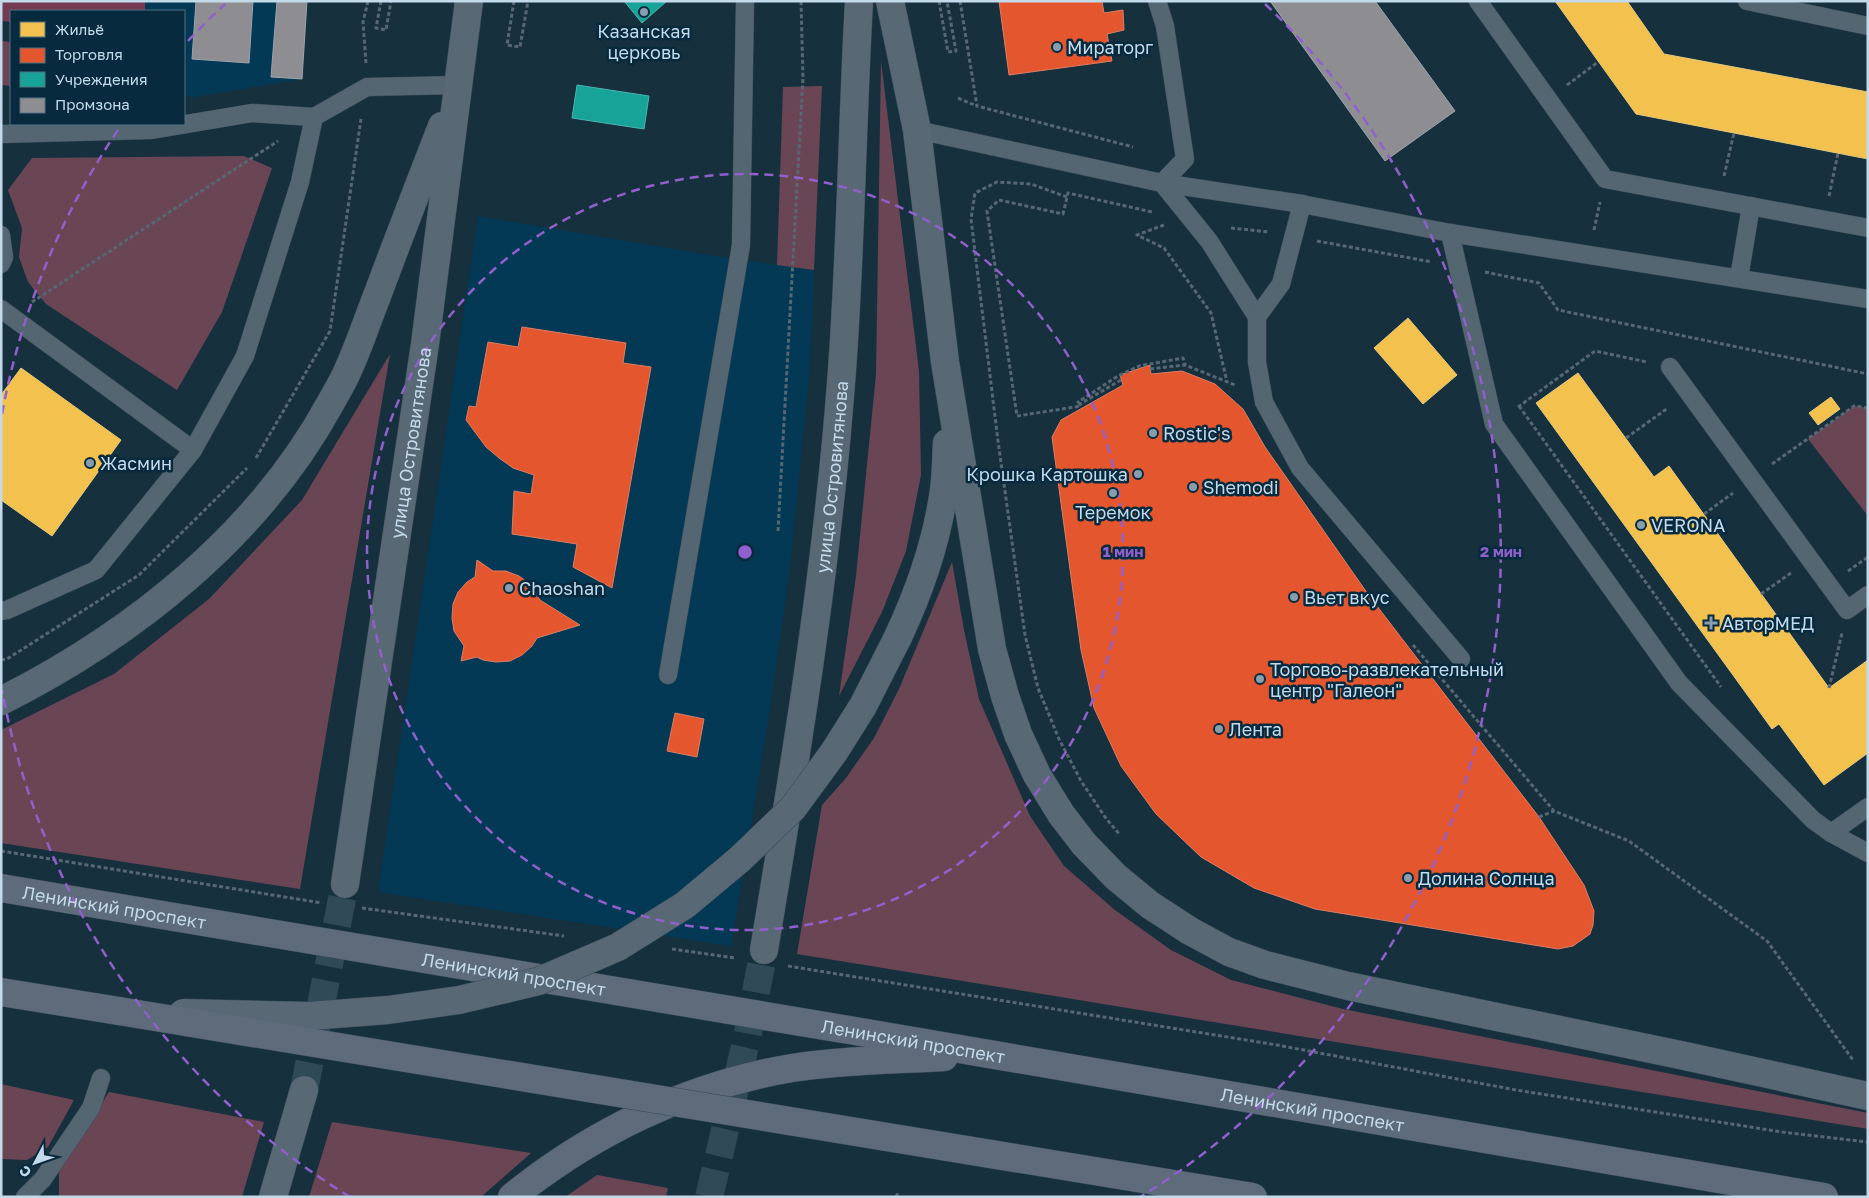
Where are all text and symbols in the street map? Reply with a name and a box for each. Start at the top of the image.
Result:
marker: Казанская церковь [638,6,650,18]
legend [10,10,185,125]
text: Жильё [55,20,104,38]
place label: Казанская церковь [597,20,691,63]
place label: Мираторг [1067,36,1153,58]
marker: Мираторг [1051,41,1063,53]
text: Торговля [55,45,123,63]
text: Учреждения [55,70,147,88]
text: Промзона [55,95,130,113]
street label: улица Островитянова [385,346,435,540]
street label: улица Островитянова [811,380,852,574]
place label: Rostic's [1163,422,1231,444]
marker: Rostic's [1147,427,1159,439]
place label: Жасмин [100,452,172,474]
marker: Жасмин [84,457,96,469]
place label: Крошка Картошка [966,463,1128,485]
marker: Крошка Картошка [1132,468,1144,480]
place label: Shemodi [1203,476,1279,498]
marker: Shemodi [1187,481,1199,493]
marker: Теремок [1107,487,1119,499]
place label: Теремок [1075,501,1151,523]
place label: VERONA [1651,514,1725,536]
marker: VERONA [1635,519,1647,531]
text: 1 мин [1103,542,1143,560]
text: 2 мин [1480,542,1522,560]
centre of rings [736,543,754,561]
place label: Chaoshan [519,577,605,599]
marker: Chaoshan [503,582,515,594]
place label: Вьет вкус [1304,586,1390,608]
marker: Вьет вкус [1288,591,1300,603]
place label: АвторМЕД [1722,612,1814,634]
marker: АвторМЕД [1704,616,1718,630]
place label: Торгово-развлекательный центр "Галеон" [1270,658,1504,701]
marker: Торгово-развлекательный центр "Галеон" [1254,673,1266,685]
place label: Лента [1229,718,1282,740]
marker: Лента [1213,723,1225,735]
place label: Долина Солнца [1418,867,1555,889]
marker: Долина Солнца [1402,872,1414,884]
street label: Ленинский проспект [21,881,208,933]
street label: Ленинский проспект [420,948,608,1000]
street label: Ленинский проспект [820,1015,1007,1068]
street label: Ленинский проспект [1219,1083,1406,1136]
north arrow [10,1138,60,1188]
text: С [15,1162,34,1181]

